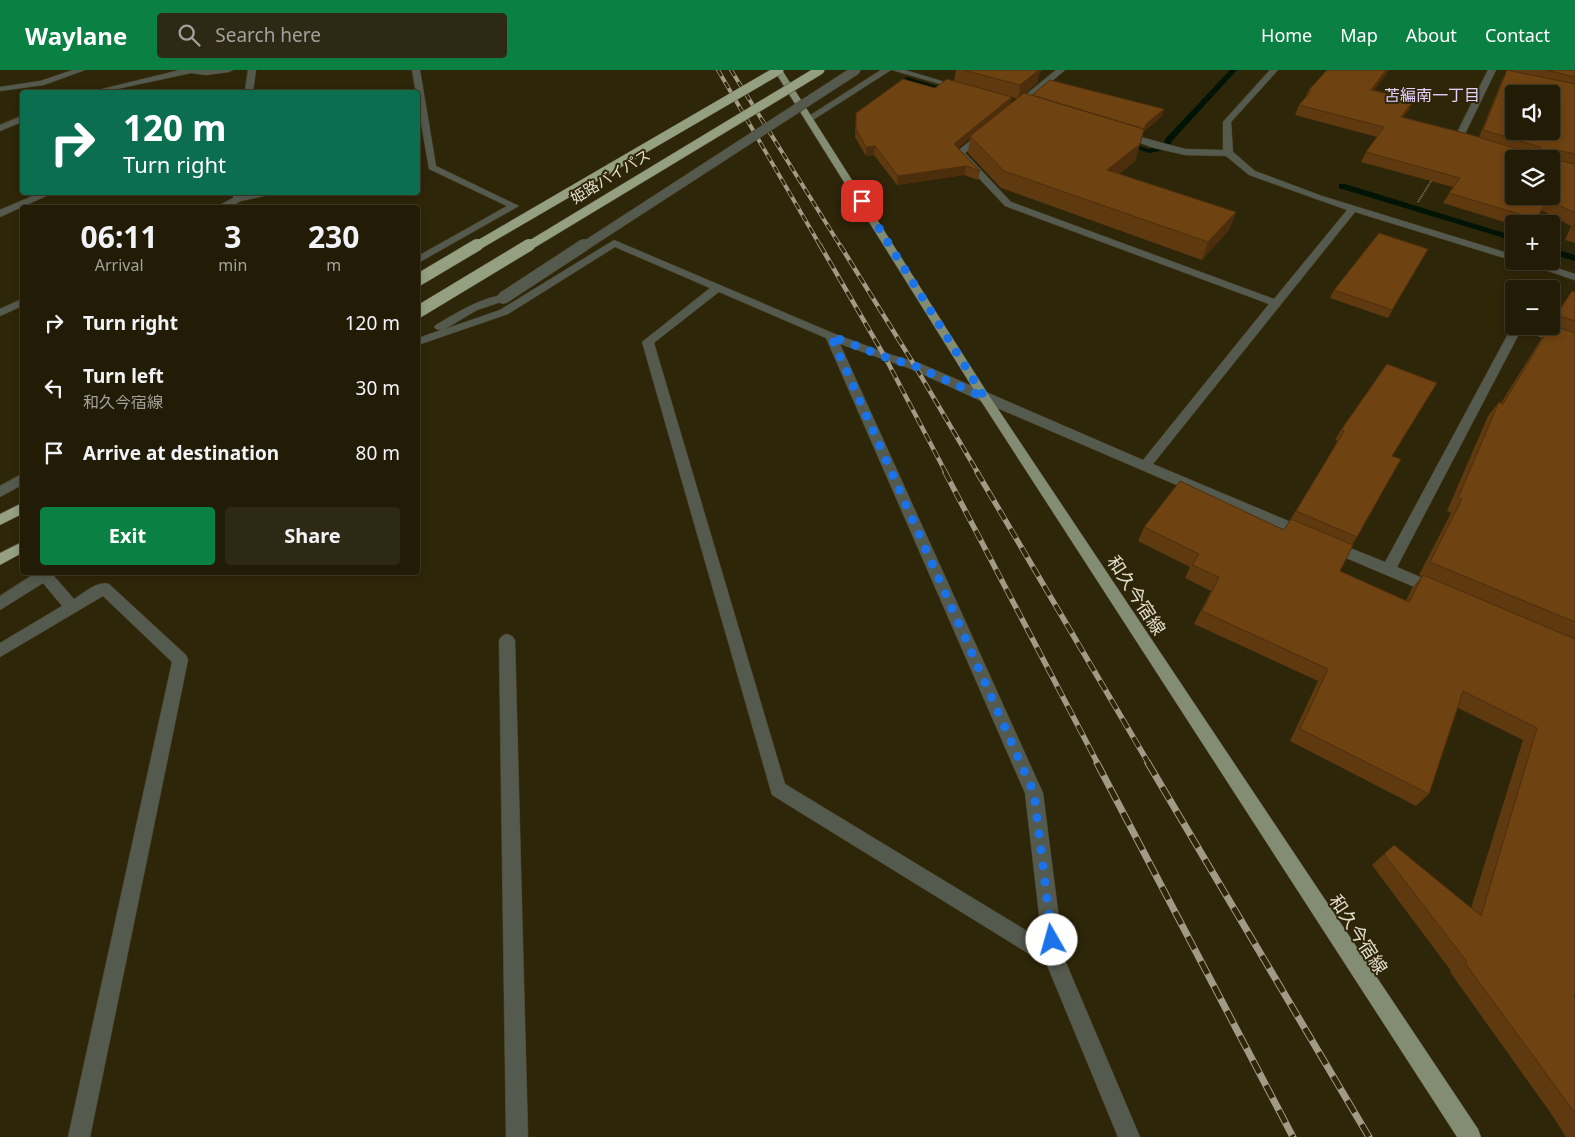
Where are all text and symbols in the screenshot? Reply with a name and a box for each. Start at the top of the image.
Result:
search box [157,13,507,58]
text: Waylane [25,19,127,52]
icon: search [175,21,203,49]
text: Search here [215,22,321,48]
text: Home [1261,23,1312,47]
text: Map [1340,23,1378,47]
text: About [1406,23,1457,47]
text: Contact [1485,23,1550,47]
district label: 苫編南一丁目 [1384,84,1480,106]
map controls [1505,85,1560,335]
button: sound [1505,85,1560,140]
text: 120 m [123,104,226,151]
icon: right [40,110,105,175]
street label: 姫路バイパス [566,144,654,208]
text: Turn right [123,149,226,179]
button: layers [1505,150,1560,205]
pin [841,180,883,222]
icon: arrive [848,187,876,215]
button: + [1505,215,1560,270]
text: 06:11 [81,216,158,257]
text: 3 [224,216,241,257]
text: 230 [308,216,359,257]
text: Arrival [95,254,144,276]
text: min [218,254,247,276]
text: m [326,254,341,276]
button: − [1505,280,1560,335]
icon: right [40,309,68,337]
text: Turn right [83,310,178,336]
text: 120 m [345,310,400,336]
text: Turn left [83,363,164,389]
icon: left [40,374,68,402]
text: 30 m [356,375,400,401]
text: 和久今宿線 [83,391,163,413]
icon: arrive [40,439,68,467]
text: Arrive at destination [83,440,279,466]
text: 80 m [356,440,400,466]
button: Exit [40,507,215,565]
button: Share [225,507,400,565]
street label: 和久今宿線 [1102,551,1172,639]
street label: 和久今宿線 [1324,890,1394,978]
position arrow [1025,913,1077,965]

